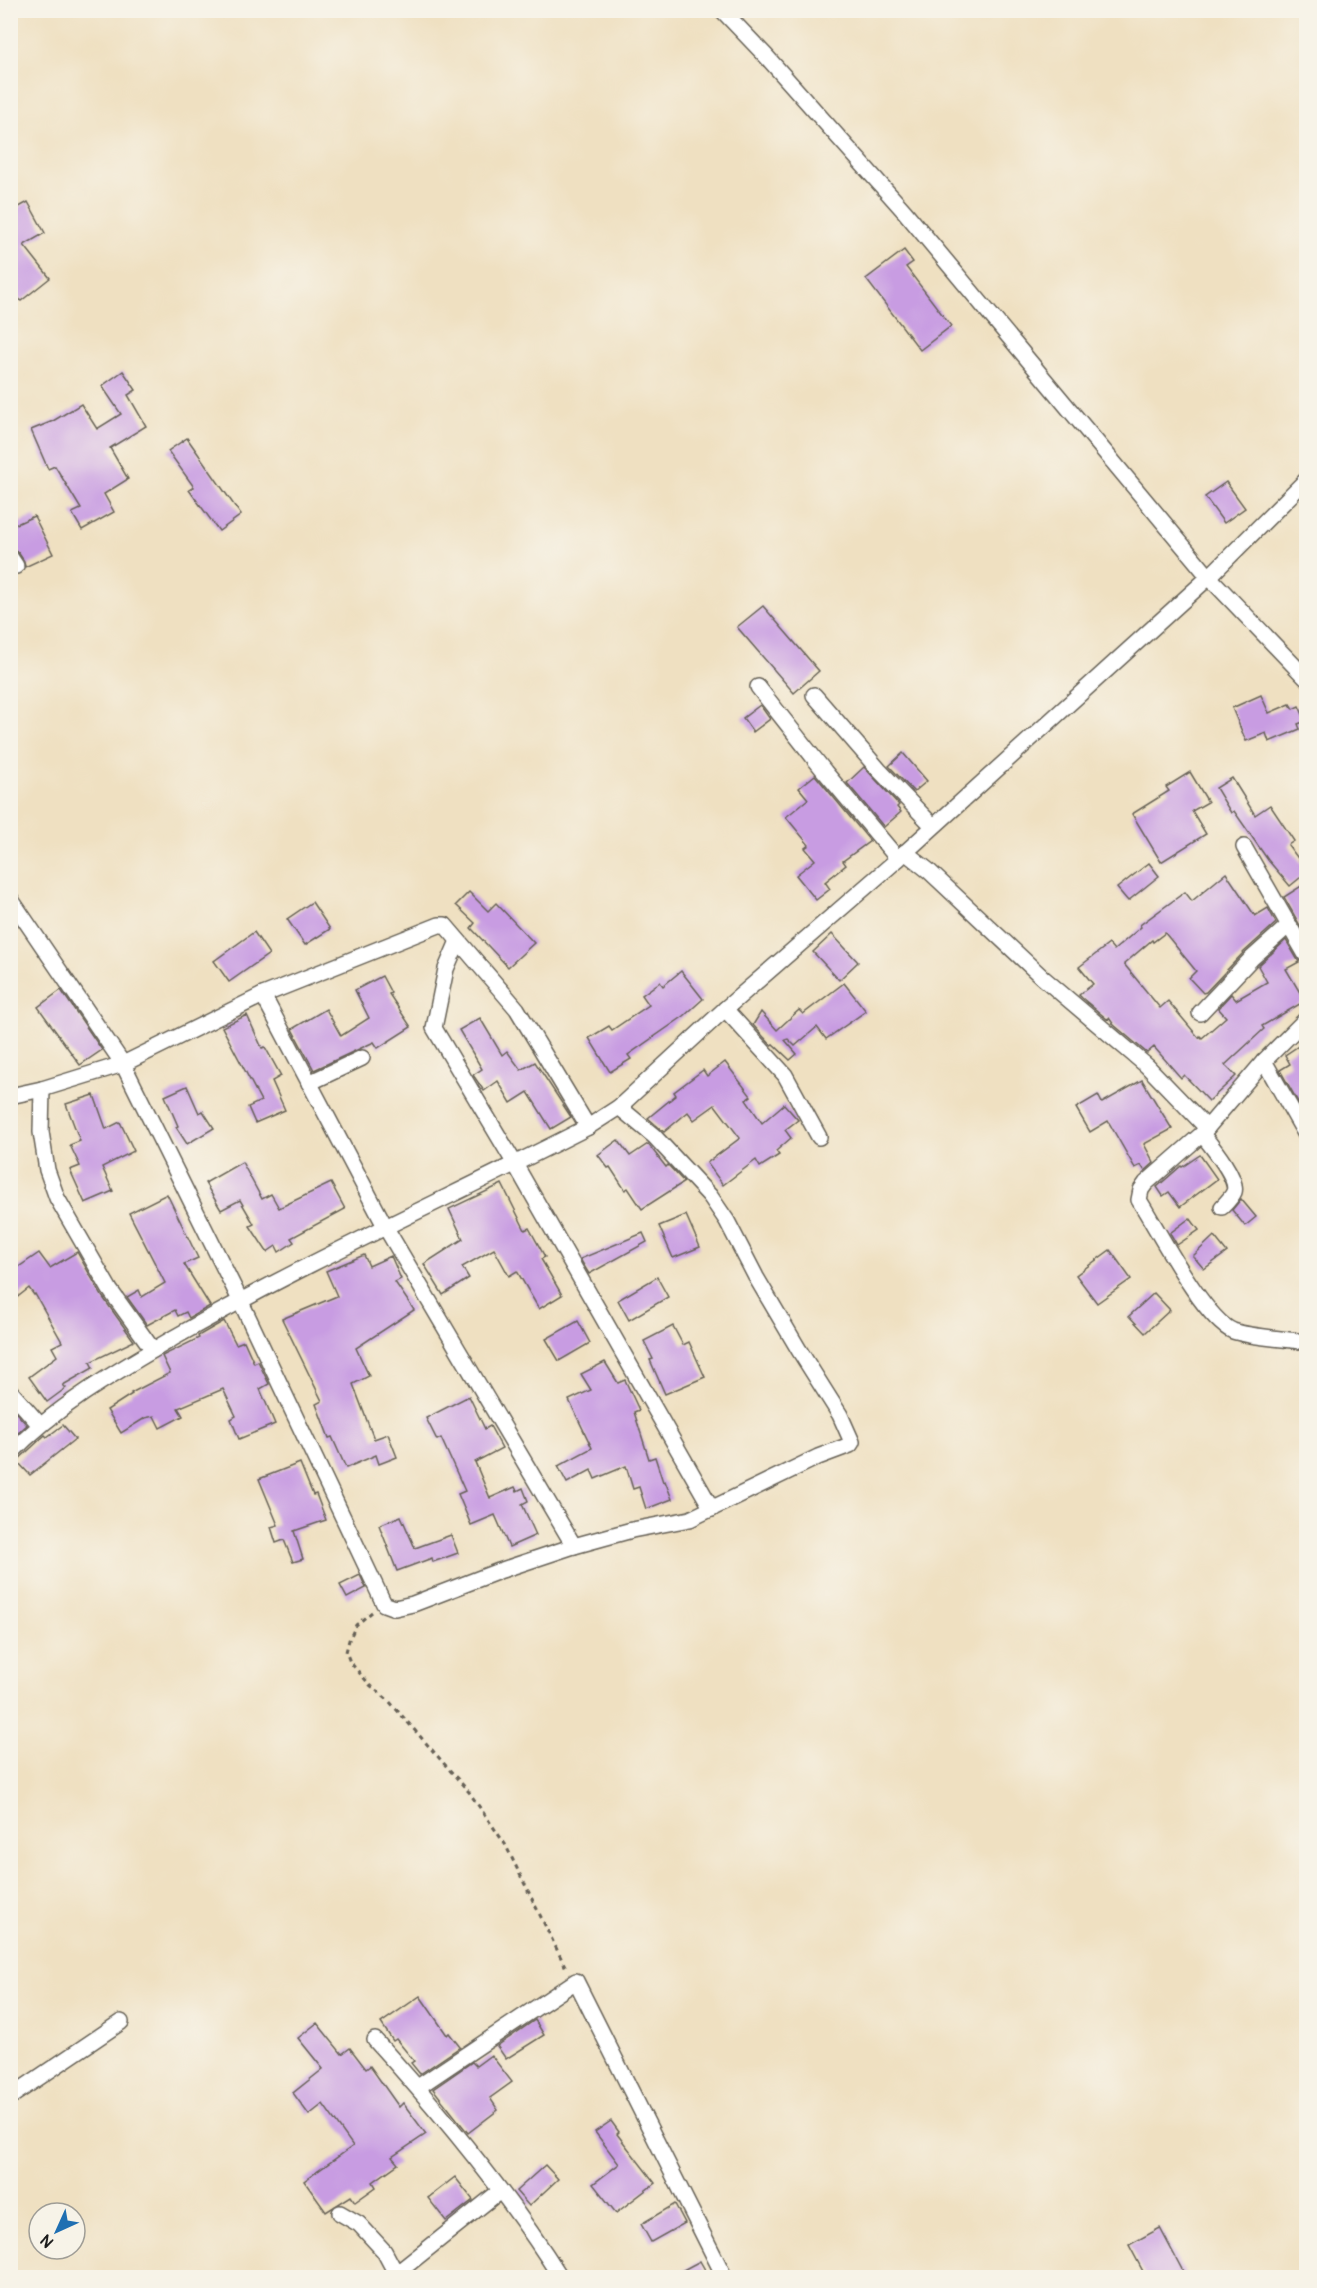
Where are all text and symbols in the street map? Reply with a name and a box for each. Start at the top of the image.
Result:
north arrow [27,2201,87,2261]
text: N [36,2230,58,2252]

